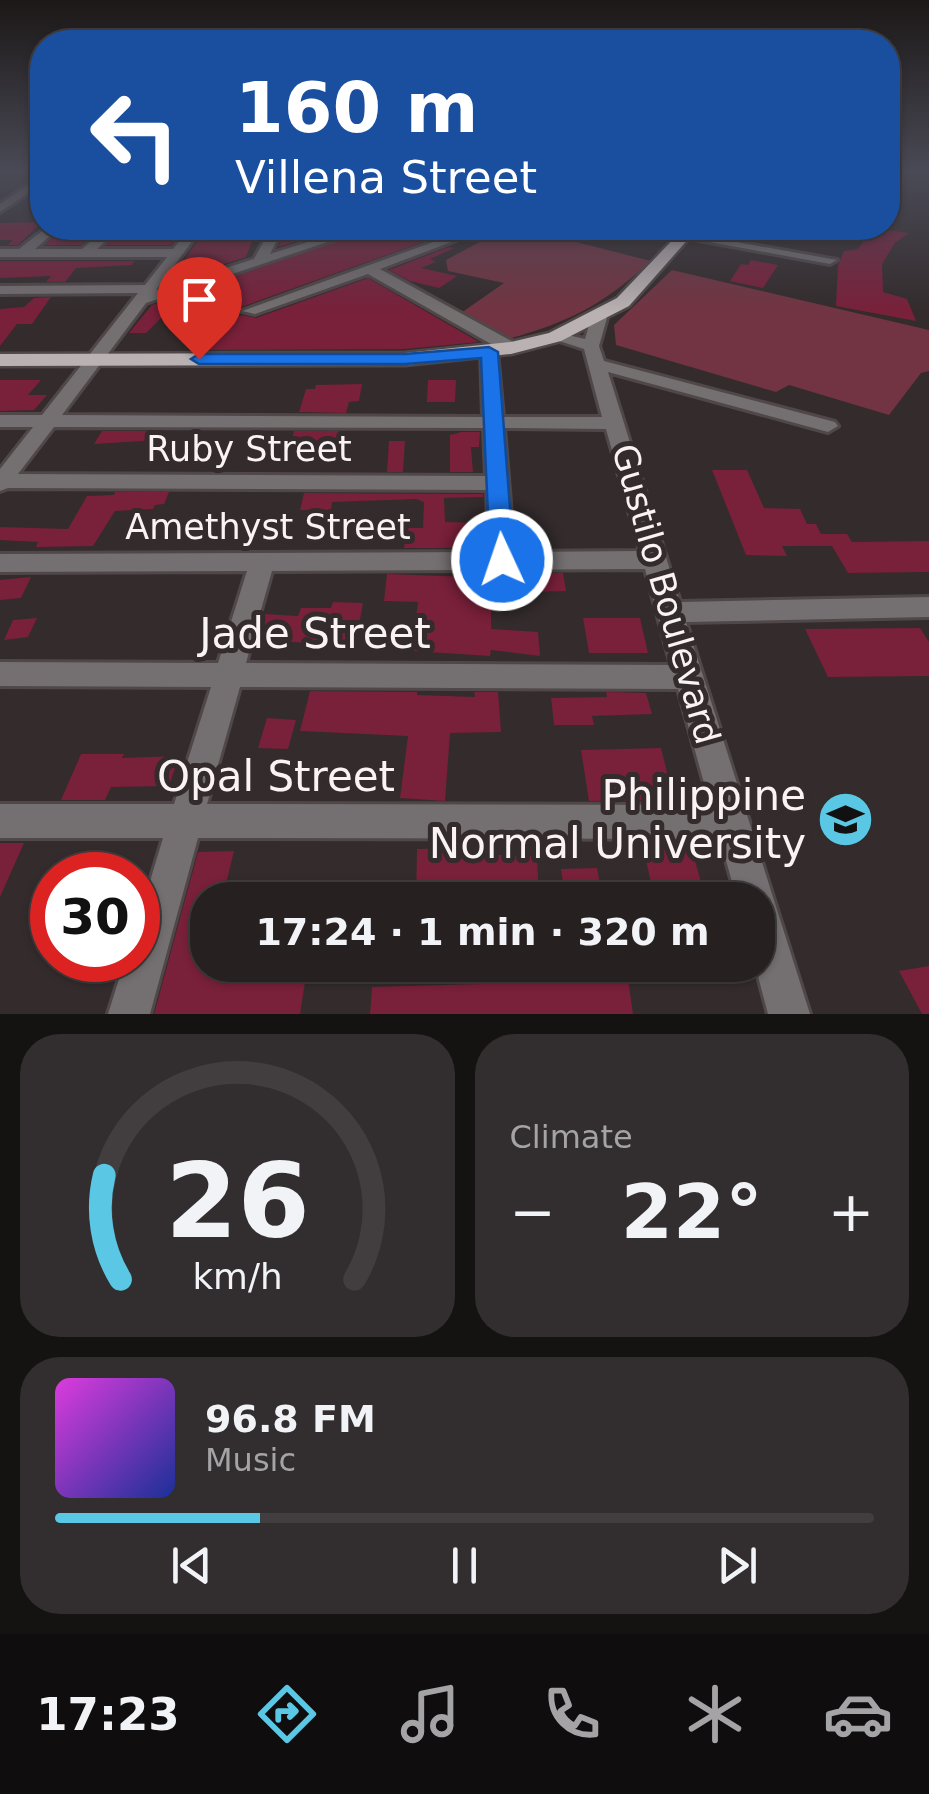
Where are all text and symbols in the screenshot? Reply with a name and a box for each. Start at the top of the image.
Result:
text: 160 m [235,67,478,149]
icon: left [70,70,200,200]
text: Villena Street [235,151,537,204]
pin [157,257,242,360]
icon: arrive [172,272,227,327]
street label: Ruby Street [146,429,352,469]
street label: Gustilo Boulevard [604,439,728,749]
street label: Amethyst Street [125,507,411,547]
position arrow [450,508,554,612]
street label: Jade Street [196,609,431,658]
street label: Opal Street [157,752,395,801]
place label: Philippine Normal University [429,771,806,868]
school or university icon: Philippine Normal University [815,789,875,849]
speed limit sign: 30 [30,852,160,982]
text: 17:24 · 1 min · 320 m [255,910,710,954]
text: Climate [510,1118,633,1156]
text: 26 [165,1140,310,1262]
text: 22° [621,1168,763,1256]
text: − [510,1180,556,1244]
text: + [828,1180,874,1244]
text: km/h [192,1256,282,1297]
text: 96.8 FM [205,1397,376,1441]
text: Music [205,1441,296,1479]
icon: previous [164,1538,219,1593]
icon: pause [437,1538,492,1593]
icon: next [710,1538,765,1593]
icon: directions [252,1679,322,1749]
icon: music [395,1679,465,1749]
icon: phone [537,1679,607,1749]
icon: climate [680,1679,750,1749]
icon: car [823,1679,893,1749]
text: 17:23 [36,1688,180,1741]

